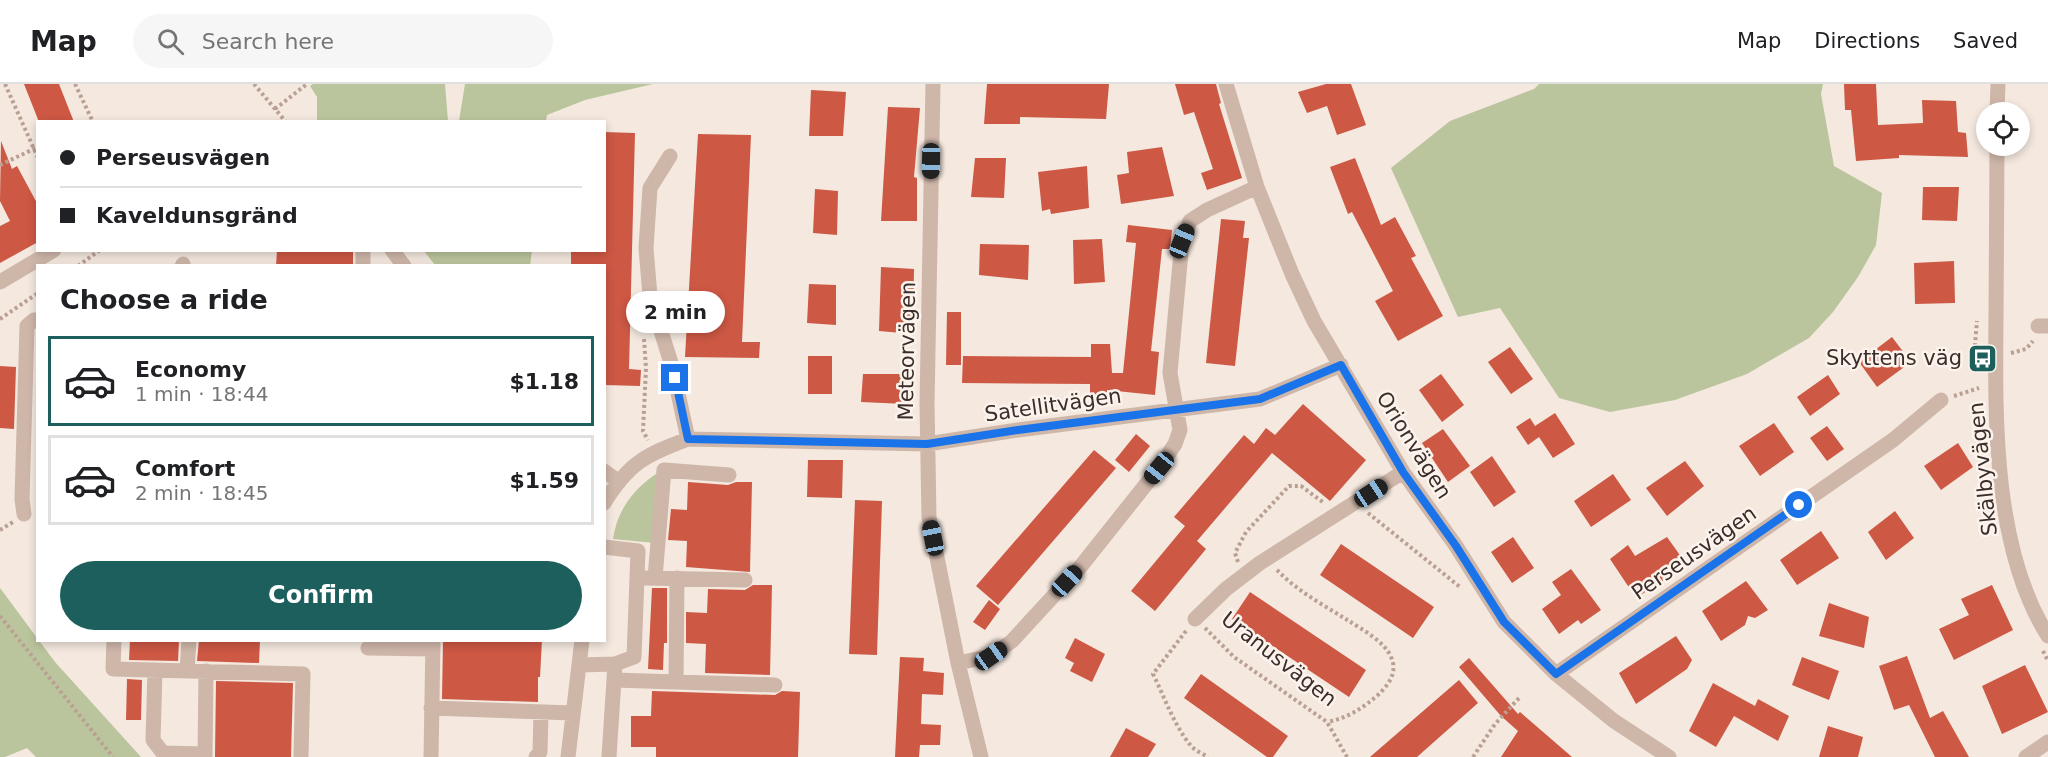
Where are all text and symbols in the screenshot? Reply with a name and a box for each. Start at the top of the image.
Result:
search box [133,14,553,68]
text: Map [30,25,97,58]
icon: search [154,25,187,58]
text: Search here [202,29,334,54]
text: Map [1737,29,1781,53]
text: Directions [1814,29,1920,53]
text: Saved [1953,29,2018,53]
map controls [1976,102,2030,156]
button: locate [1976,102,2030,156]
car [922,143,940,179]
text: Perseusvägen [96,145,270,170]
text: Kaveldunsgränd [96,203,298,228]
car [1167,221,1197,261]
street label: Meteorvägen [894,282,920,420]
text: Choose a ride [60,284,268,315]
callout: 2 min [626,291,724,333]
text: 2 min [644,300,707,324]
bus stop icon: Skyttens väg [1967,342,1999,374]
place label: Skyttens väg [1826,346,1962,370]
icon: car [63,354,117,408]
text: Economy [135,357,246,382]
route end [661,364,688,391]
text: $1.18 [509,369,579,394]
text: 1 min · 18:44 [135,382,269,406]
street label: Satellitvägen [983,384,1123,426]
street label: Orionvägen [1371,387,1457,503]
street label: Skälbyvägen [1964,401,2002,537]
car [1141,448,1177,488]
icon: car [63,453,117,507]
text: Comfort [135,456,235,481]
text: $1.59 [509,468,579,493]
car [1351,476,1391,510]
text: 2 min · 18:45 [135,481,269,505]
route start [1785,491,1812,518]
street label: Perseusvägen [1627,501,1761,605]
car [921,519,945,557]
button: Confirm [60,561,582,630]
car [1048,562,1086,600]
street label: Uranusvägen [1217,607,1341,711]
car [971,638,1011,674]

